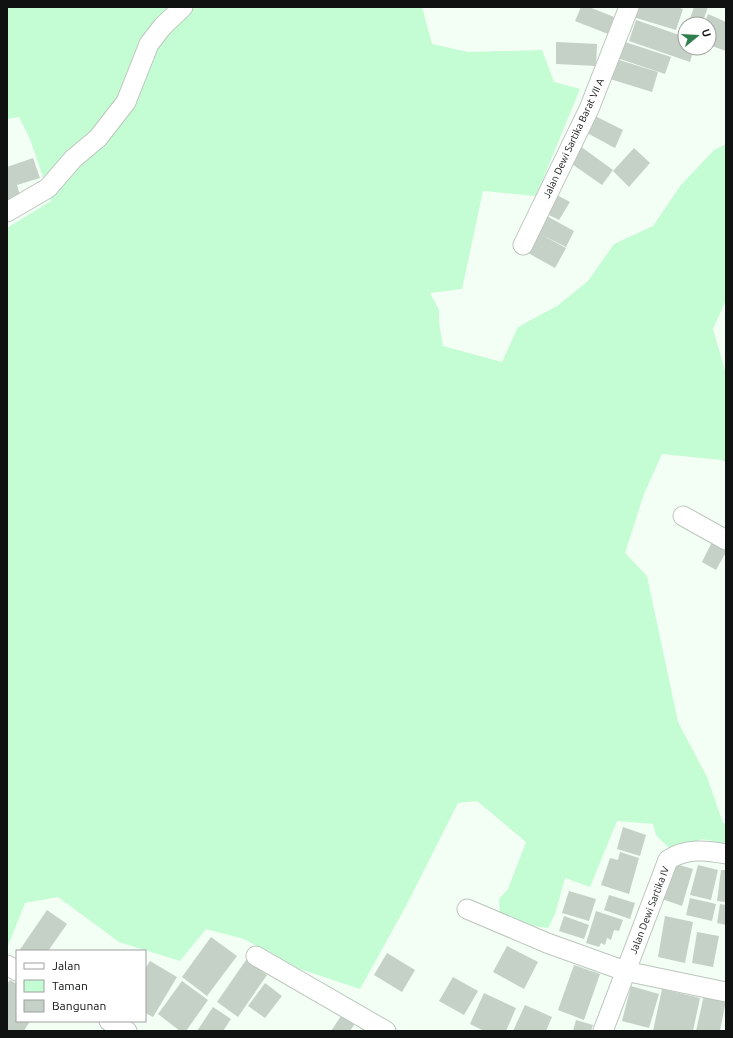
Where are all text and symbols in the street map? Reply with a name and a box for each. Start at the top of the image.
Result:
north arrow [677,16,717,56]
text: U [700,27,713,38]
street label: Jalan Dewi Sartika Barat VII A [541,76,606,200]
street label: Jalan Dewi Sartika IV [628,864,671,955]
legend [16,950,146,1022]
text: Jalan [52,959,80,972]
text: Taman [52,979,88,992]
text: Bangunan [52,999,106,1012]

